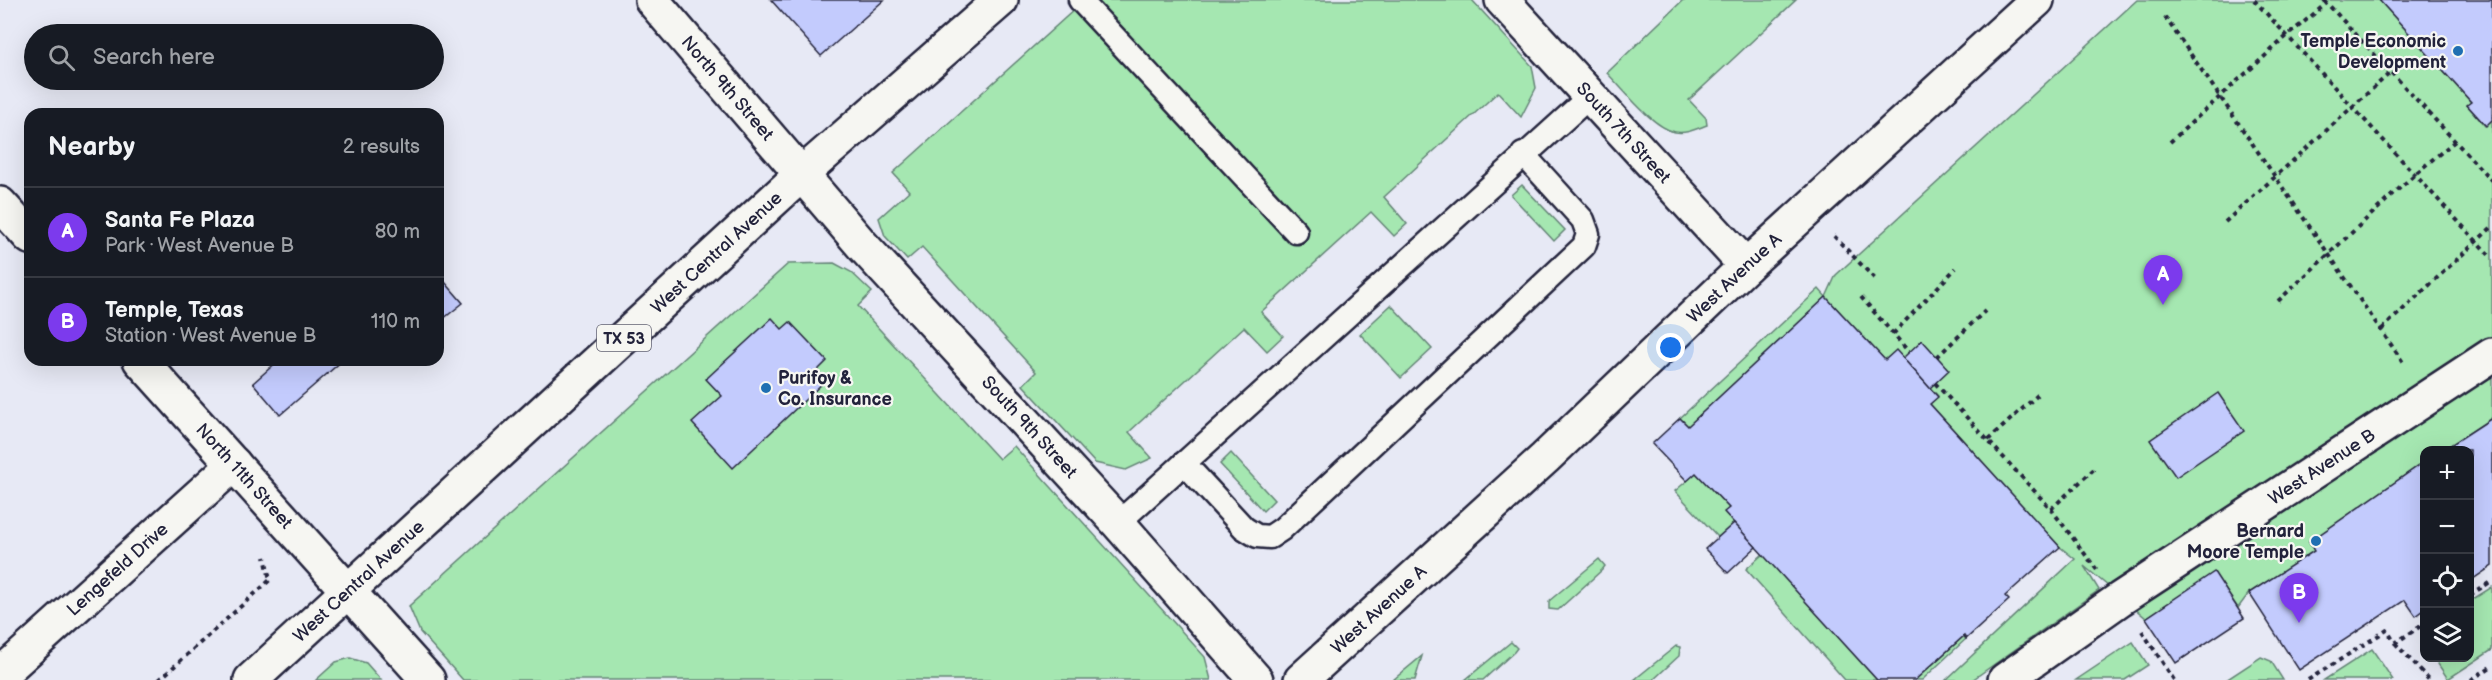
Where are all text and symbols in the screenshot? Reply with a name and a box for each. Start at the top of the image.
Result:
search box [24,24,444,90]
place label: Temple Economic Development [2301,31,2446,73]
street label: North 9th Street [677,32,778,145]
icon: search [45,41,78,74]
text: Search here [93,44,215,71]
marker: Temple Economic Development [2451,44,2465,58]
street label: South 7th Street [1572,78,1675,188]
text: Nearby [48,132,135,163]
text: 2 results [343,135,420,159]
street label: West Central Avenue [647,187,787,318]
text: Santa Fe Plaza [105,207,255,234]
text: A [61,220,74,244]
text: 80 m [375,220,420,244]
street label: West Avenue A [1683,229,1786,328]
text: Park · West Avenue B [105,234,294,258]
pin: A [2144,256,2182,305]
text: Temple, Texas [105,297,244,324]
text: B [60,310,75,334]
text: 110 m [371,310,420,334]
text: Station · West Avenue B [105,324,316,348]
road number: TX 53 [597,325,651,351]
your location [1656,333,1685,362]
place label: Purifoy & Co. Insurance [778,368,892,410]
street label: South 9th Street [977,372,1082,483]
marker: Purifoy & Co. Insurance [759,381,773,395]
street label: North 11th Street [191,419,297,534]
street label: West Avenue B [2265,425,2379,510]
map controls [2420,446,2474,662]
button: + [2420,446,2474,500]
button: − [2420,500,2474,554]
street label: West Central Avenue [289,516,429,647]
street label: Lengefeld Drive [63,518,173,620]
place label: Bernard Moore Temple [2187,521,2304,563]
marker: Bernard Moore Temple [2309,534,2323,548]
button: locate [2420,554,2474,608]
street label: West Avenue A [1327,561,1431,658]
pin: B [2280,574,2318,623]
button: layers [2420,608,2474,662]

